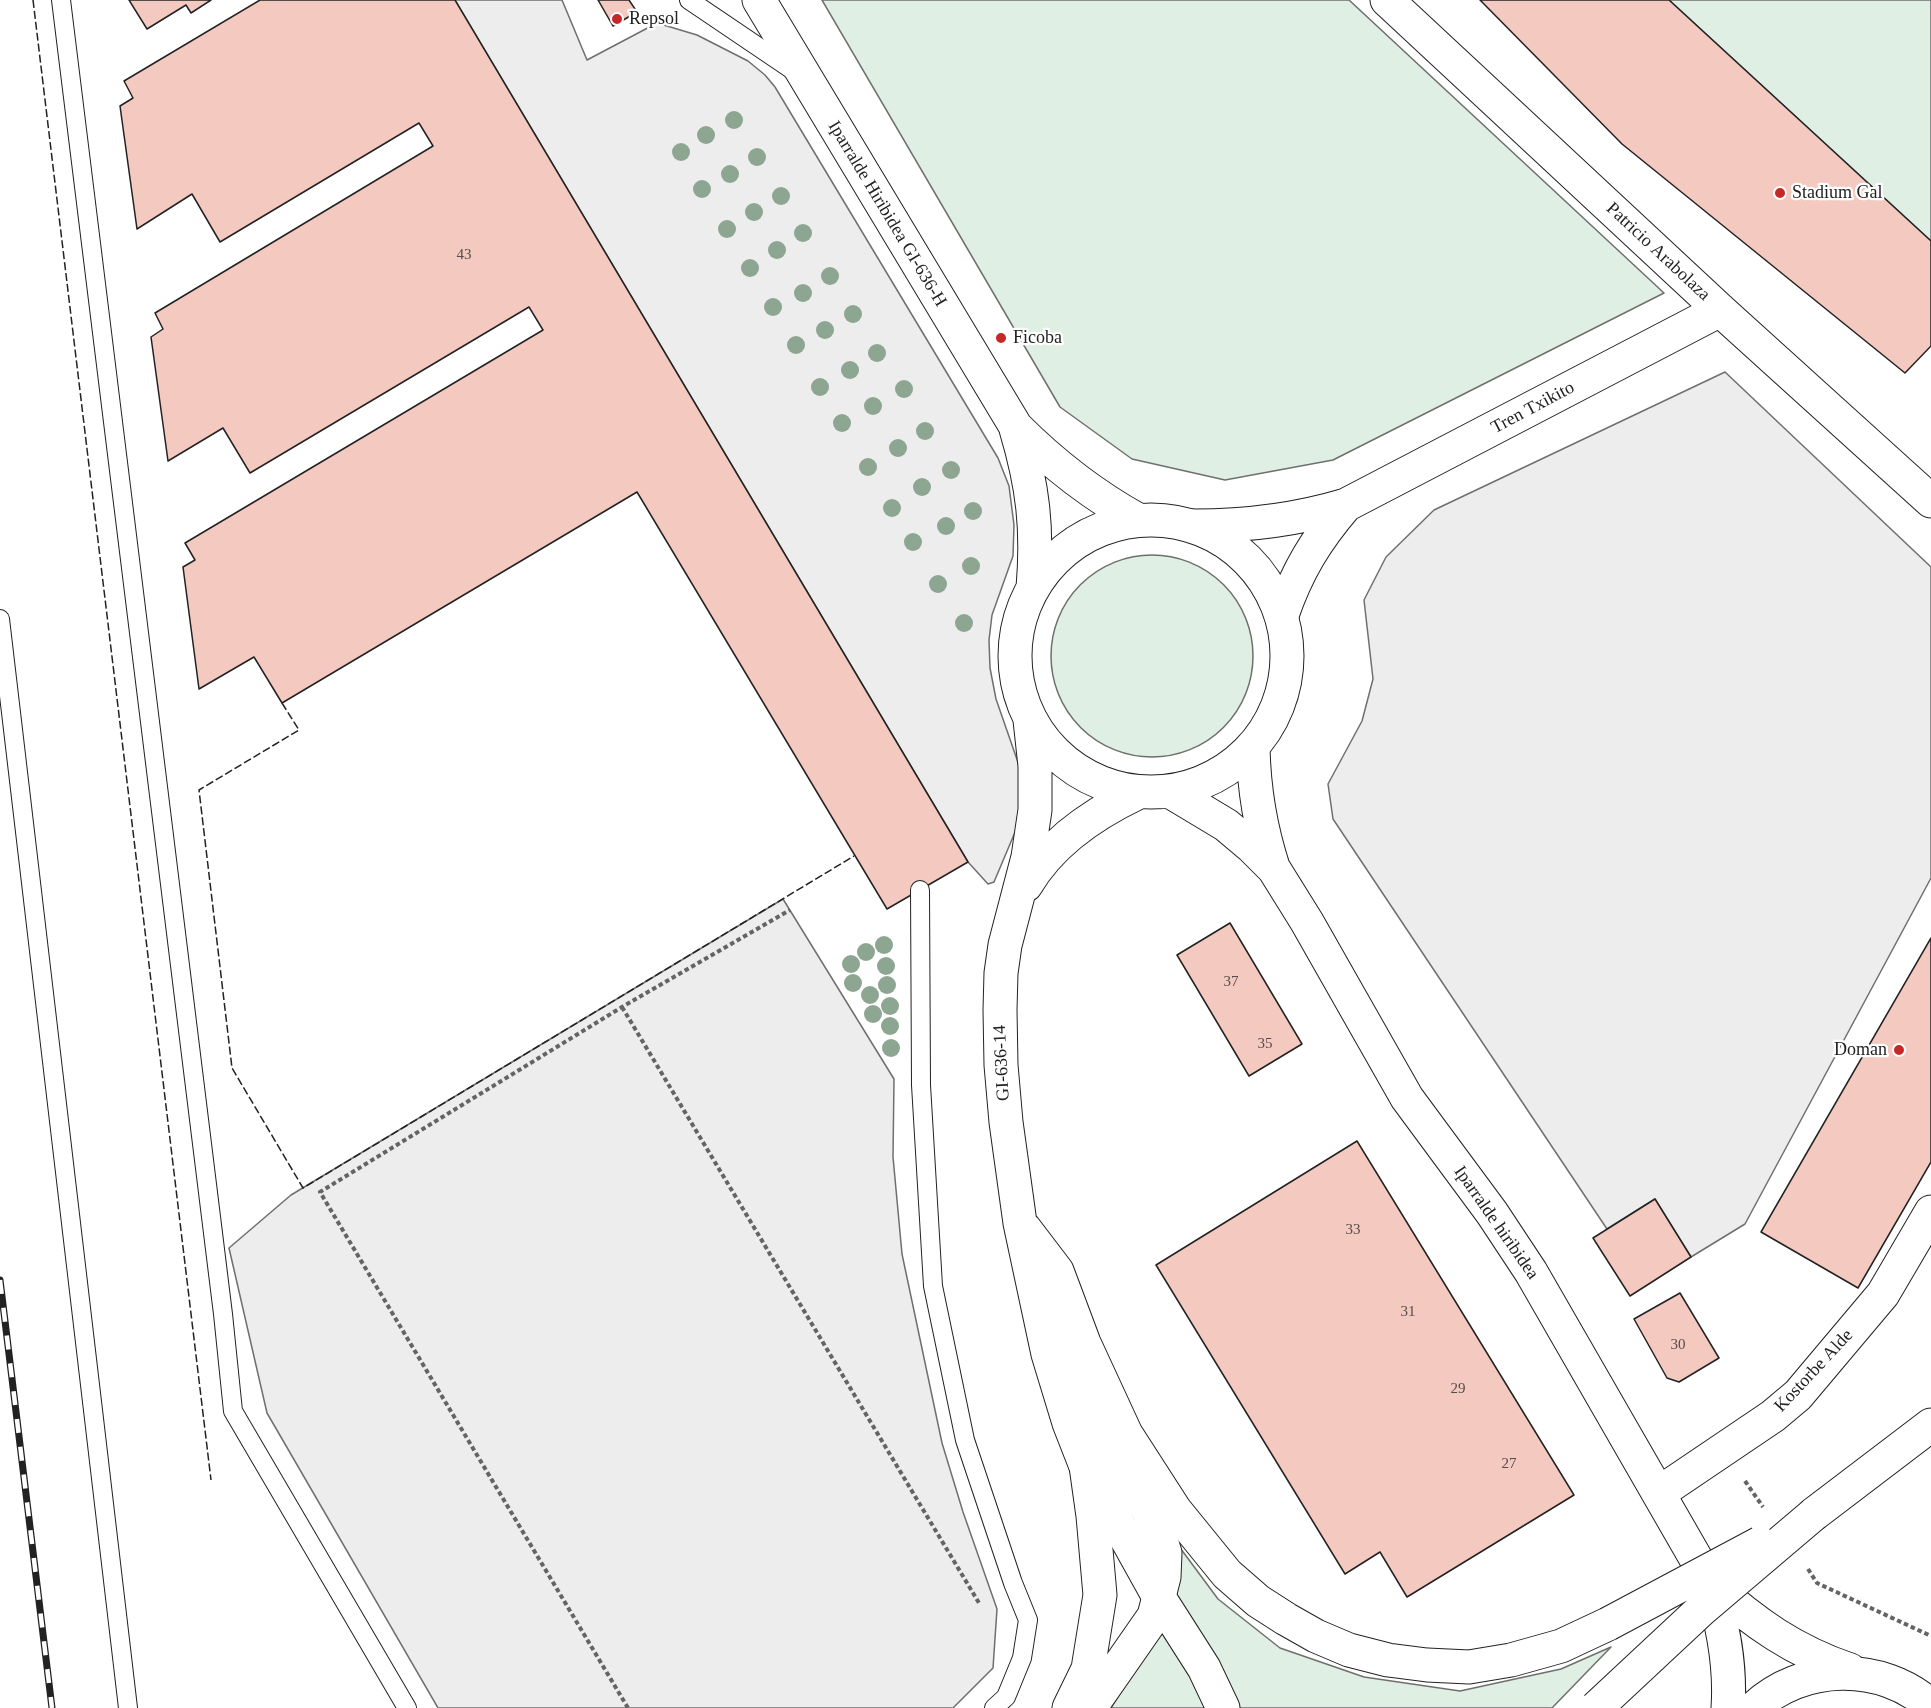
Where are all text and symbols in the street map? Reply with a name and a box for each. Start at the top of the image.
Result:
place label: Repsol [629,8,679,30]
marker: Repsol [610,12,624,26]
street label: Iparralde Hiribidea GI-636-H [823,117,951,311]
place label: Stadium Gal [1792,182,1882,204]
marker: Stadium Gal [1773,186,1787,200]
street label: Patricio Arabolaza [1601,198,1715,306]
house number: 43 [456,246,472,264]
place label: Ficoba [1013,327,1062,349]
marker: Ficoba [994,331,1008,345]
street label: Tren Txikito [1488,377,1578,439]
house number: 37 [1224,973,1238,991]
street label: GI-636-14 [989,1024,1015,1102]
house number: 35 [1258,1035,1272,1053]
place label: Doman [1834,1039,1887,1061]
marker: Doman [1892,1043,1906,1057]
street label: Iparralde hiribidea [1449,1162,1543,1284]
house number: 33 [1346,1221,1360,1239]
house number: 31 [1400,1303,1416,1321]
street label: Kostorbe Alde [1770,1325,1858,1417]
house number: 30 [1670,1336,1686,1354]
house number: 29 [1450,1380,1466,1398]
house number: 27 [1502,1455,1516,1473]

